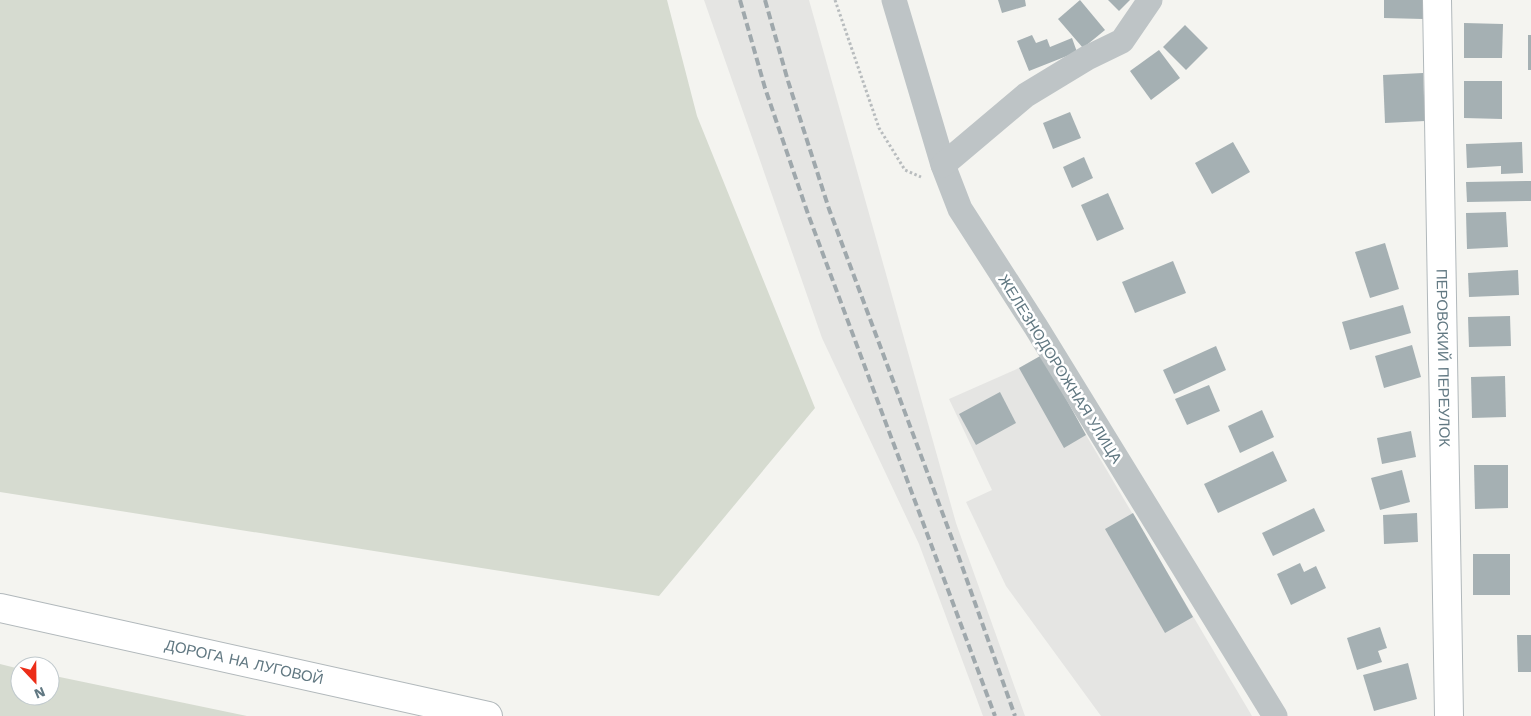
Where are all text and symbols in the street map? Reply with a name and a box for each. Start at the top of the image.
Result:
street label: ПЕРОВСКИЙ ПЕРЕУЛОК [1433,269,1453,447]
street label: ЖЕЛЕЗНОДОРОЖНАЯ УЛИЦА [994,271,1126,467]
street label: ДОРОГА НА ЛУГОВОЙ [163,636,325,688]
north arrow [10,656,60,706]
text: N [32,684,48,702]

